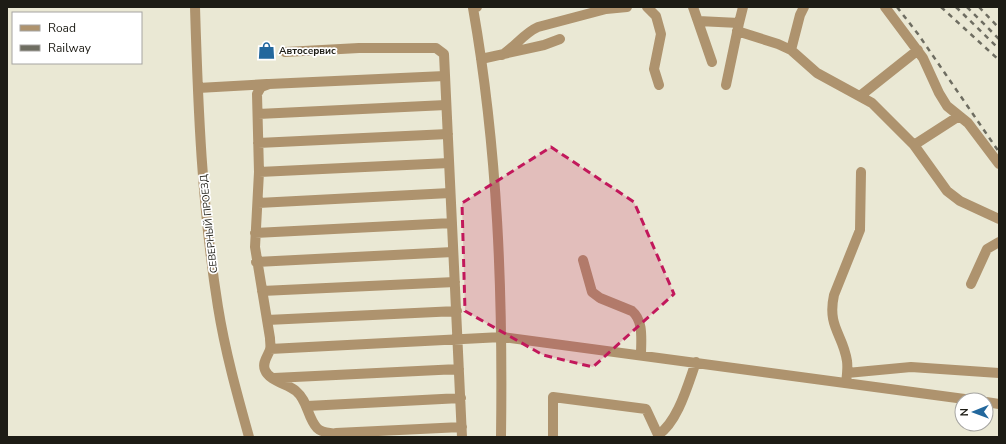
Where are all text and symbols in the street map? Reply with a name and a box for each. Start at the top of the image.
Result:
legend [12,12,142,64]
text: Road [48,20,76,36]
text: Railway [48,40,92,56]
shop icon: Автосервис [256,40,276,60]
place label: Автосервис [279,44,336,58]
street label: СЕВЕРНЫЙ ПРОЕЗД [197,174,221,274]
north arrow [954,392,994,432]
text: N [957,408,972,416]

